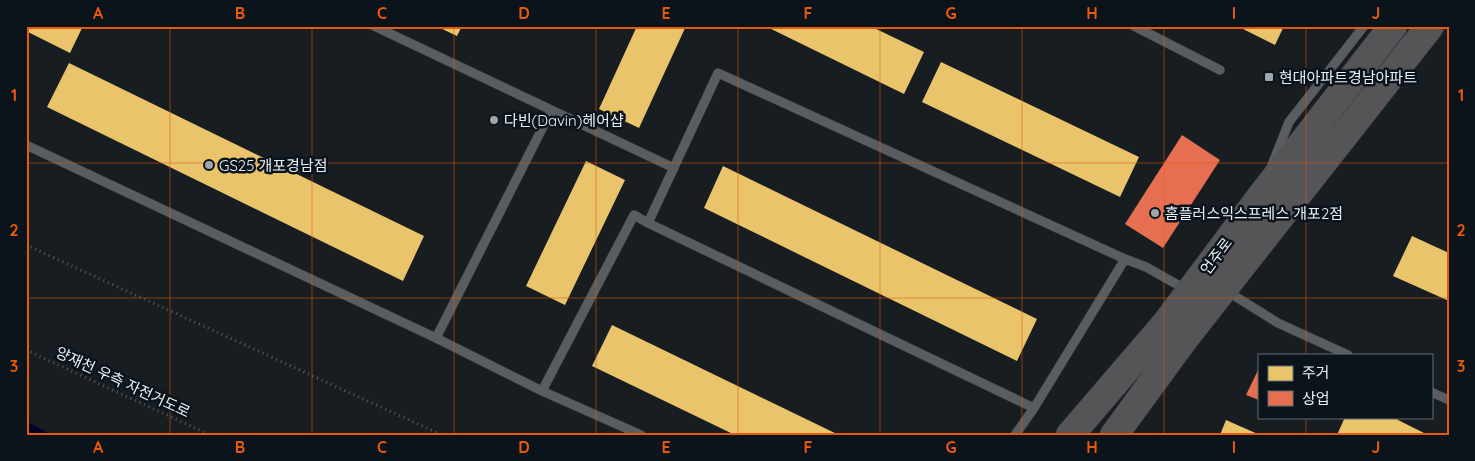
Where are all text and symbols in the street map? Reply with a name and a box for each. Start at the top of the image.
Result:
text: A [93,3,104,23]
text: B [235,3,245,23]
text: C [377,3,387,23]
text: D [518,3,530,23]
text: E [661,3,671,23]
text: F [804,3,813,23]
text: G [945,3,957,23]
text: H [1086,3,1098,23]
text: I [1232,3,1236,23]
text: J [1372,3,1380,23]
place label: 현대아파트경남아파트 [1279,68,1417,87]
marker: 현대아파트경남아파트 [1263,71,1275,83]
text: 1 [11,85,17,105]
text: 1 [1458,85,1464,105]
place label: 다빈(Davin)헤어샵 [504,111,624,130]
marker: 다빈(Davin)헤어샵 [488,114,500,126]
place label: GS25 개포경남점 [219,156,327,175]
marker: GS25 개포경남점 [203,159,215,171]
place label: 홈플러스익스프레스 개포2점 [1165,204,1343,223]
marker: 홈플러스익스프레스 개포2점 [1149,207,1161,219]
text: 2 [9,220,19,240]
text: 2 [1456,220,1466,240]
street label: 언주로 [1196,234,1236,278]
street label: 양재천 우측 자전거도로 [53,342,193,422]
legend [1258,354,1432,418]
text: 3 [10,356,18,376]
text: 3 [1457,356,1465,376]
text: 주거 [1302,363,1330,382]
text: 상업 [1302,389,1330,408]
text: A [93,437,104,457]
text: B [235,437,245,457]
text: C [377,437,387,457]
text: D [518,437,530,457]
text: E [661,437,671,457]
text: F [804,437,813,457]
text: G [945,437,957,457]
text: H [1086,437,1098,457]
text: I [1232,437,1236,457]
text: J [1372,437,1380,457]

